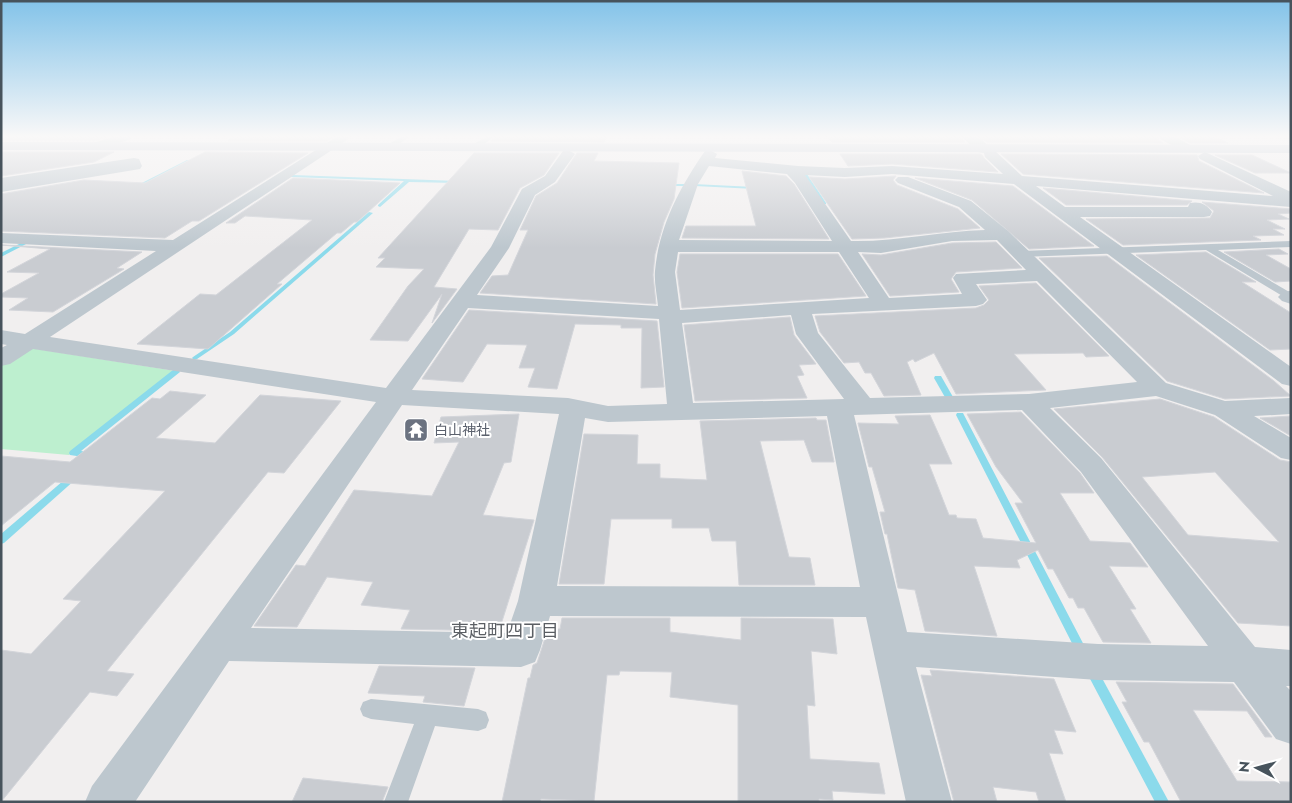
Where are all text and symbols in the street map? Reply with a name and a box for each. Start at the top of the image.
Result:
temple icon: 白山神社 [403,417,429,443]
place label: 白山神社 [434,420,490,440]
district label: 東起町四丁目 [451,618,559,644]
north arrow [1232,743,1282,793]
text: N [1234,760,1255,773]

